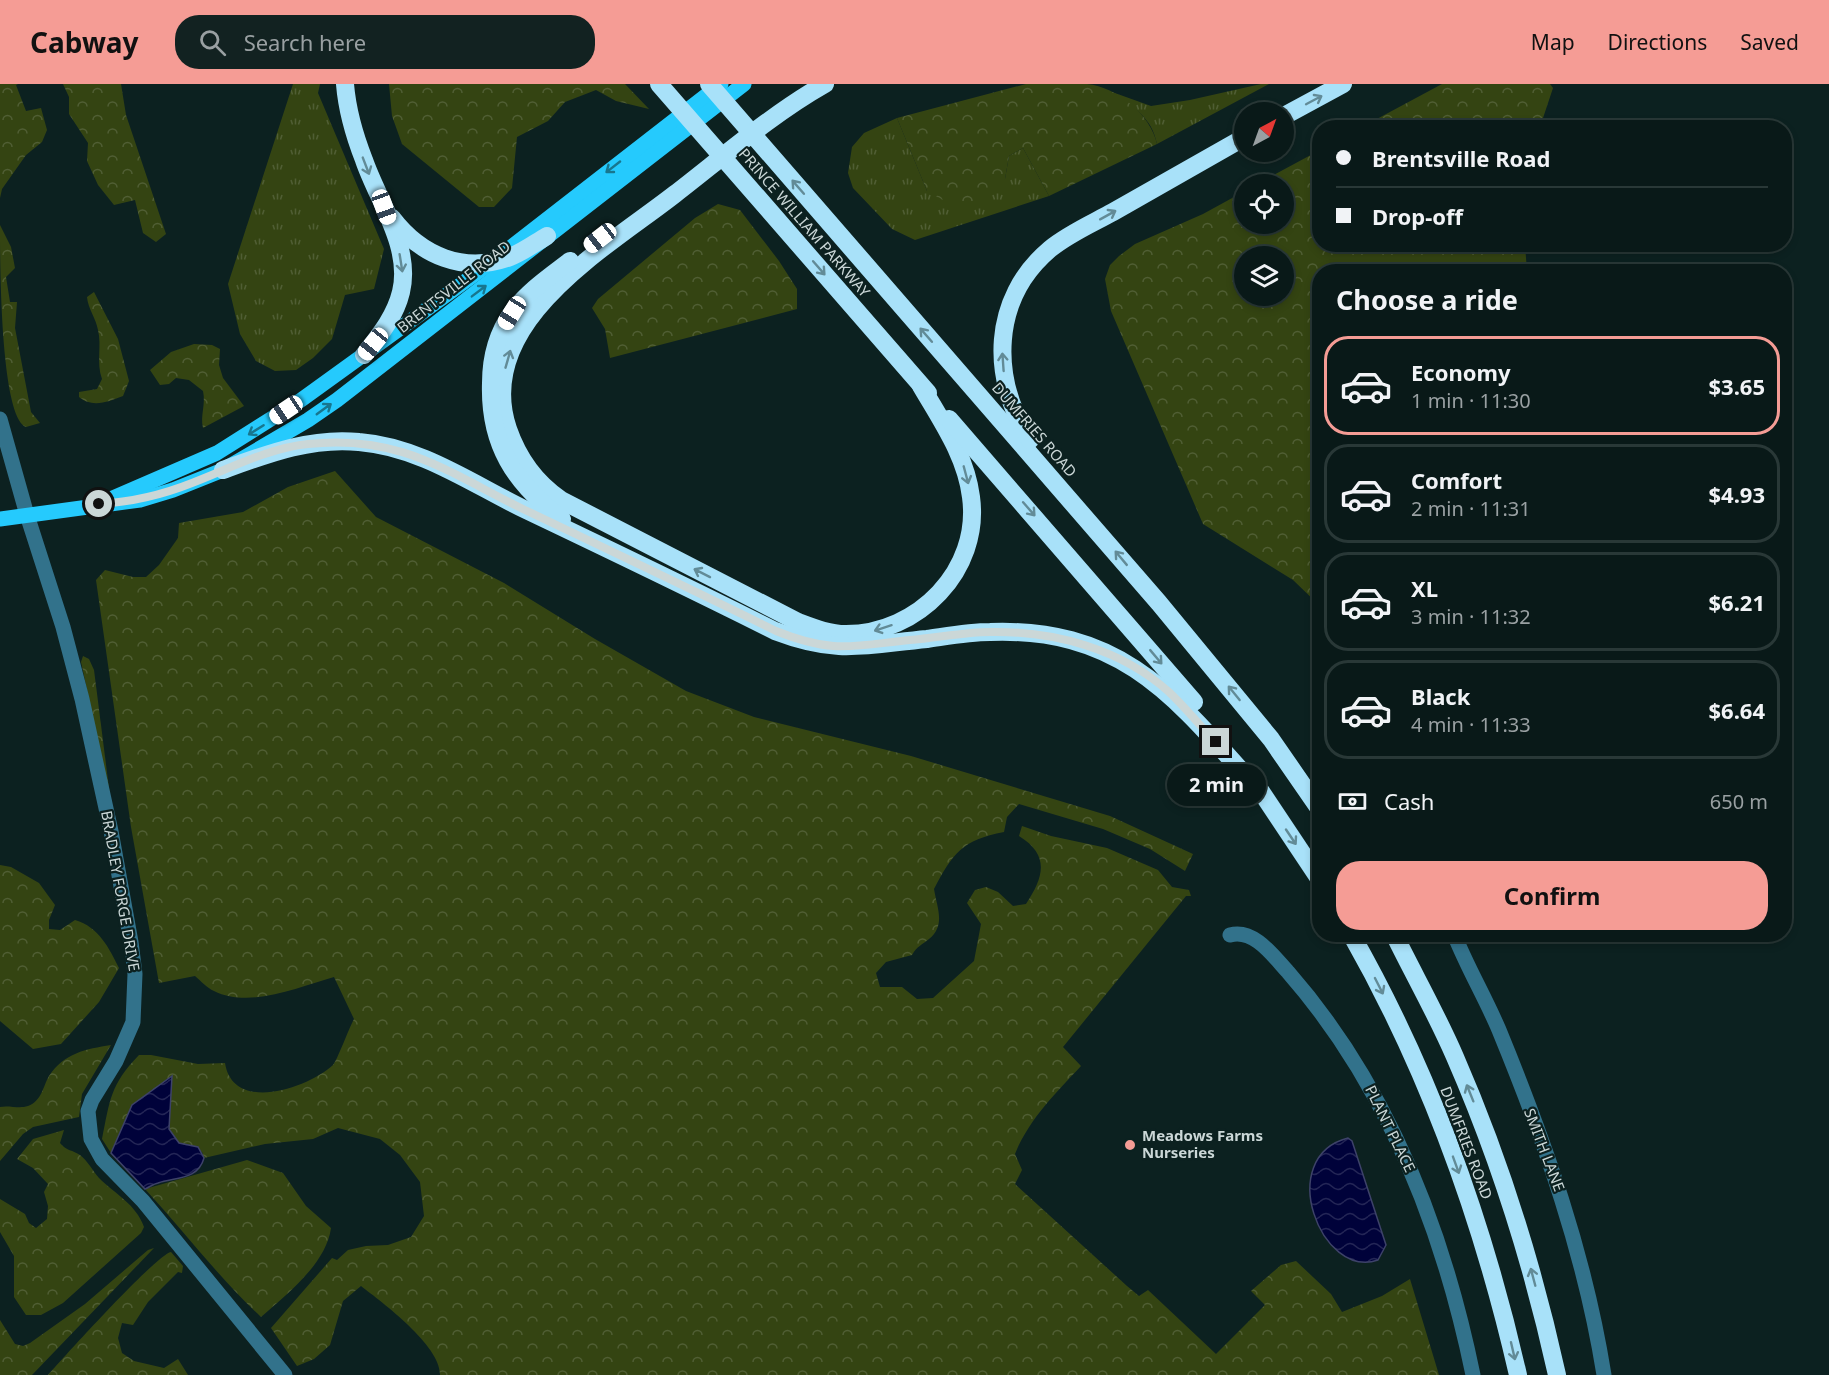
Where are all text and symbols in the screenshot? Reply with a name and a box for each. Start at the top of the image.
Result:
search box [175,15,595,69]
text: Cabway [30,23,139,61]
icon: search [196,26,229,59]
text: Search here [244,27,366,57]
text: Map [1531,28,1575,56]
text: Directions [1608,28,1707,56]
text: Saved [1740,28,1799,56]
one-way arrow [1304,94,1322,105]
north arrow [1234,102,1294,162]
map controls [1234,102,1294,306]
text: Brentsville Road [1372,143,1550,173]
street label: PRINCE WILLIAM PARKWAY [735,144,875,301]
one-way arrow [361,156,372,175]
one-way arrow [606,160,622,173]
button: locate [1234,174,1294,234]
one-way arrow [792,179,805,195]
car [369,187,399,227]
text: Drop-off [1372,201,1463,231]
one-way arrow [1099,208,1116,220]
car [580,220,620,256]
street label: BRENTSVILLE ROAD [393,236,514,337]
button: layers [1234,246,1294,306]
one-way arrow [396,252,407,272]
one-way arrow [812,260,825,276]
text: Choose a ride [1336,281,1518,318]
one-way arrow [471,285,487,298]
car [495,293,529,333]
car [355,324,391,364]
one-way arrow [919,328,933,343]
one-way arrow [503,349,514,368]
one-way arrow [997,353,1008,373]
text: Economy [1411,357,1510,387]
icon: car [1339,359,1393,413]
text: $3.65 [1708,371,1765,401]
street label: DUMFRIES ROAD [988,378,1082,481]
text: 1 min · 11:30 [1411,387,1531,414]
car [266,392,306,428]
one-way arrow [316,403,332,415]
one-way arrow [248,424,265,436]
text: Comfort [1411,465,1502,495]
one-way arrow [961,466,973,485]
icon: car [1339,467,1393,521]
text: $4.93 [1708,479,1765,509]
route start [85,490,112,517]
text: 2 min · 11:31 [1411,495,1531,522]
one-way arrow [1022,502,1036,517]
one-way arrow [1114,550,1127,566]
one-way arrow [694,567,711,579]
text: XL [1411,573,1438,603]
icon: car [1339,575,1393,629]
text: $6.21 [1708,587,1765,617]
text: 3 min · 11:32 [1411,603,1531,630]
one-way arrow [874,623,893,634]
one-way arrow [1149,649,1163,664]
text: Black [1411,681,1470,711]
icon: car [1339,683,1393,737]
one-way arrow [1227,685,1240,701]
text: $6.64 [1708,695,1765,725]
text: 4 min · 11:33 [1411,711,1531,738]
route end [1202,728,1229,755]
callout: 2 min [1166,763,1266,805]
text: 2 min [1189,771,1244,798]
icon: cash [1336,785,1369,818]
text: Cash [1384,786,1434,816]
text: 650 m [1710,788,1768,815]
street label: BRADLEY FORGE DRIVE [97,809,145,973]
one-way arrow [1285,828,1297,845]
button: Confirm [1336,861,1768,930]
one-way arrow [1373,977,1385,994]
street label: PLANT PLACE [1361,1082,1421,1175]
street label: DUMFRIES ROAD [1436,1083,1498,1202]
one-way arrow [1464,1084,1475,1103]
street label: SMITH LANE [1520,1105,1570,1194]
place label: Meadows Farms Nurseries [1142,1125,1263,1162]
marker: Meadows Farms Nurseries [1123,1138,1137,1152]
one-way arrow [1451,1155,1462,1174]
one-way arrow [1527,1268,1538,1287]
one-way arrow [1508,1341,1519,1360]

